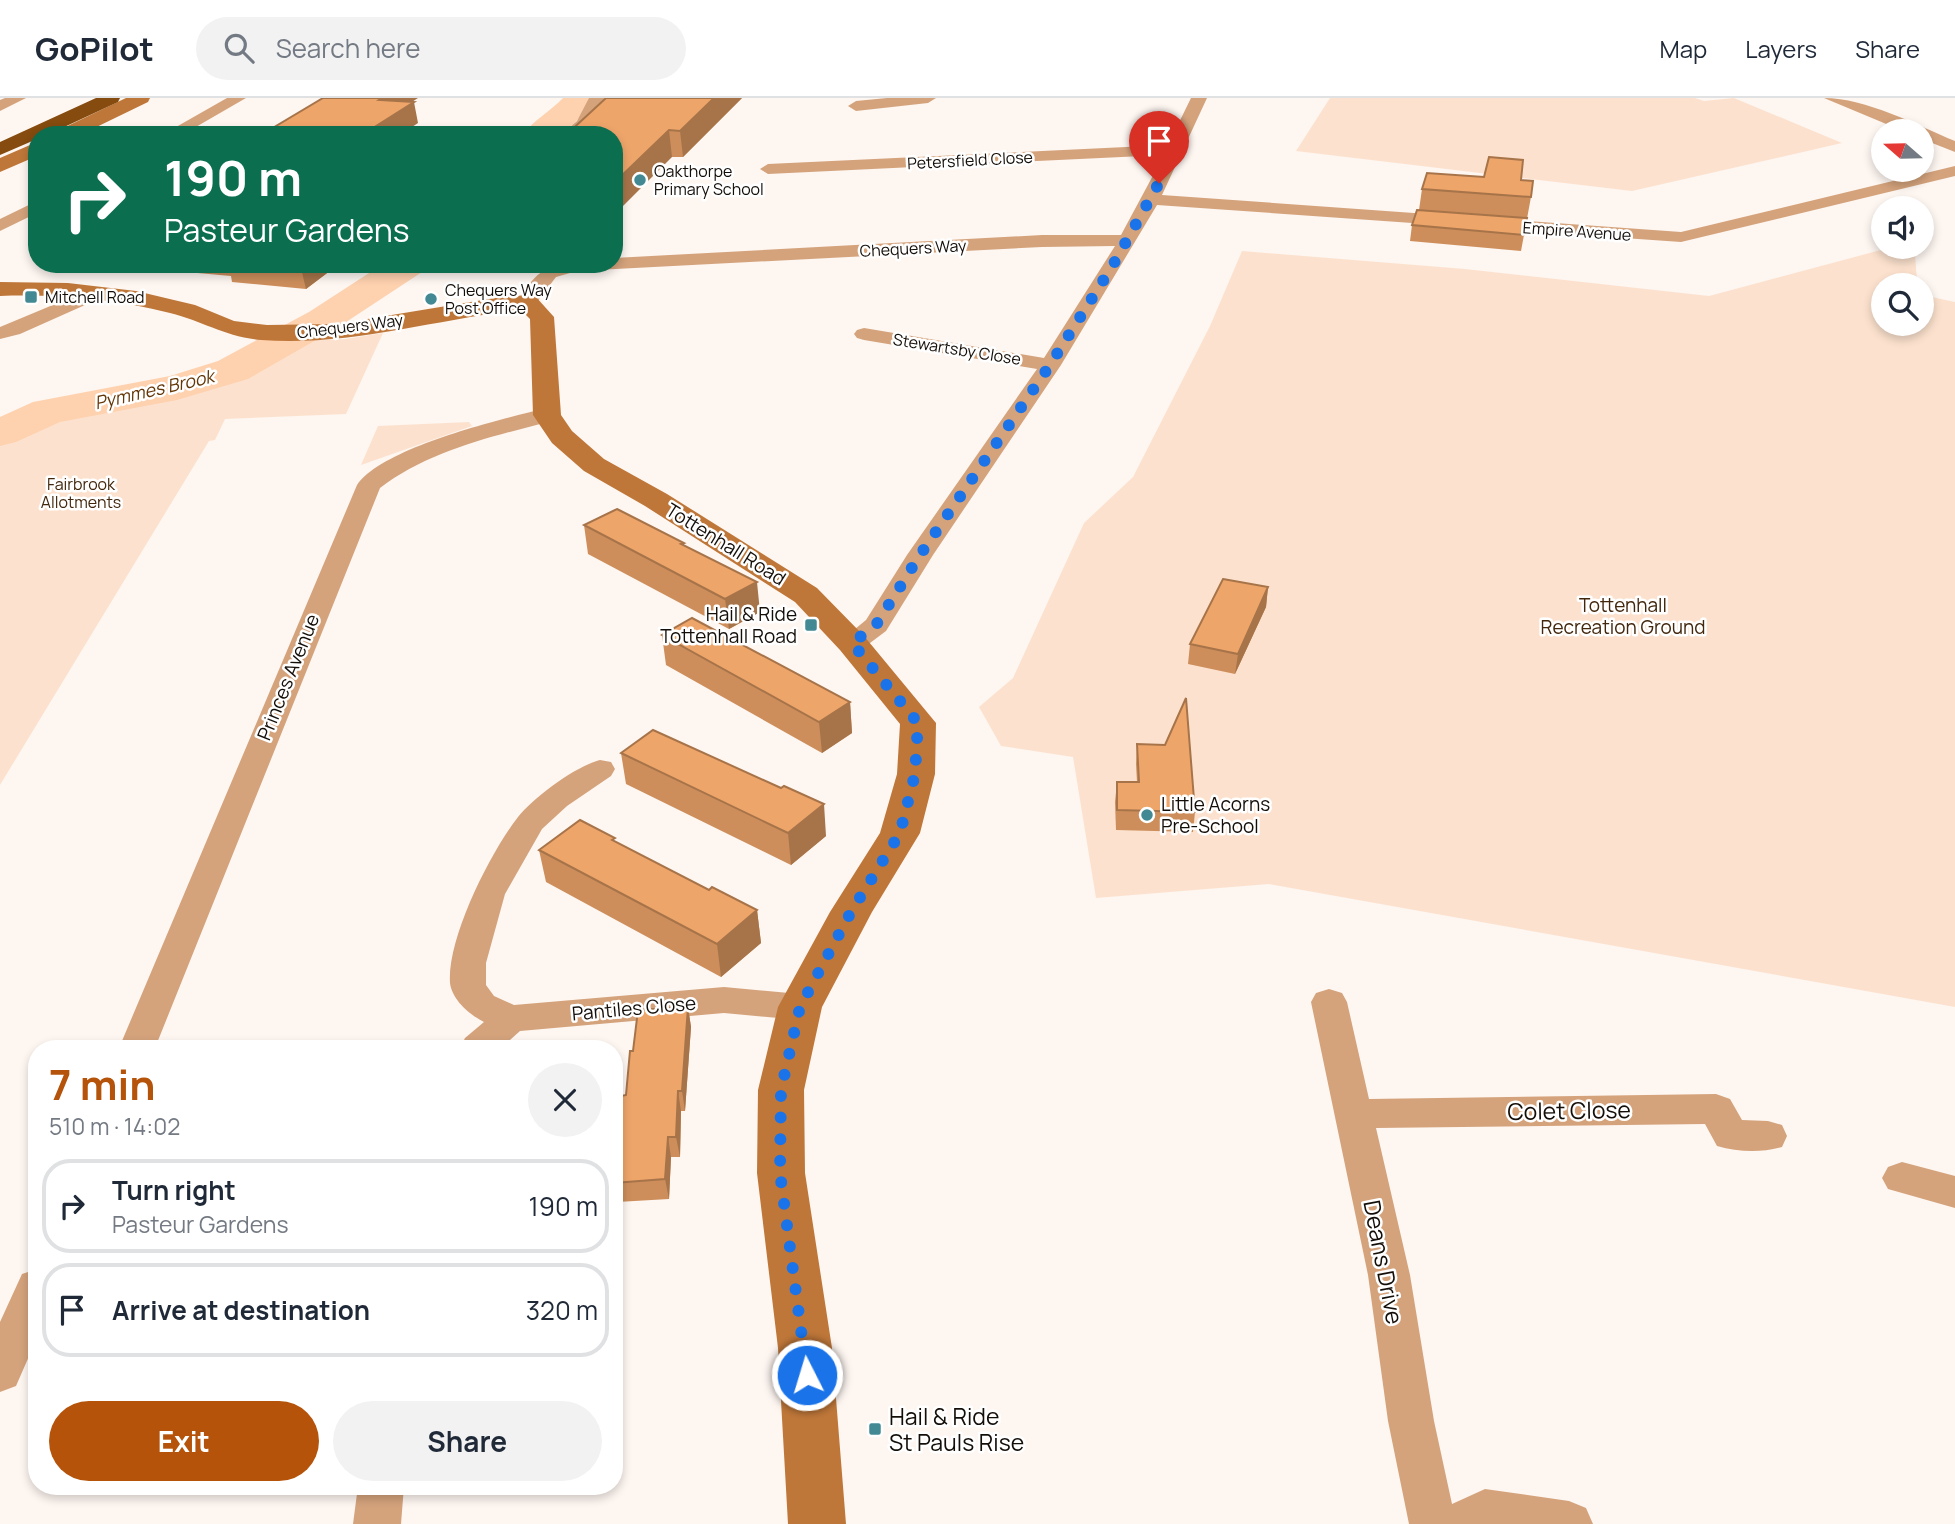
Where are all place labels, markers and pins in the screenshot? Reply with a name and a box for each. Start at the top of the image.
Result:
pin [1129,111,1189,183]
place label: Oakthorpe Primary School [654,160,764,200]
marker: Oakthorpe Primary School [632,172,648,188]
place label: Chequers Way Post Office [445,279,552,319]
place label: Mitchell Road [45,286,145,308]
marker: Mitchell Road [23,289,39,305]
marker: Chequers Way Post Office [423,291,439,307]
place label: Hail & Ride Tottenhall Road [660,601,797,649]
marker: Hail & Ride Tottenhall Road [803,617,819,633]
place label: Little Acorns Pre-School [1161,791,1270,839]
marker: Little Acorns Pre-School [1139,807,1155,823]
place label: Hail & Ride St Pauls Rise [889,1400,1024,1458]
marker: Hail & Ride St Pauls Rise [867,1421,883,1437]

